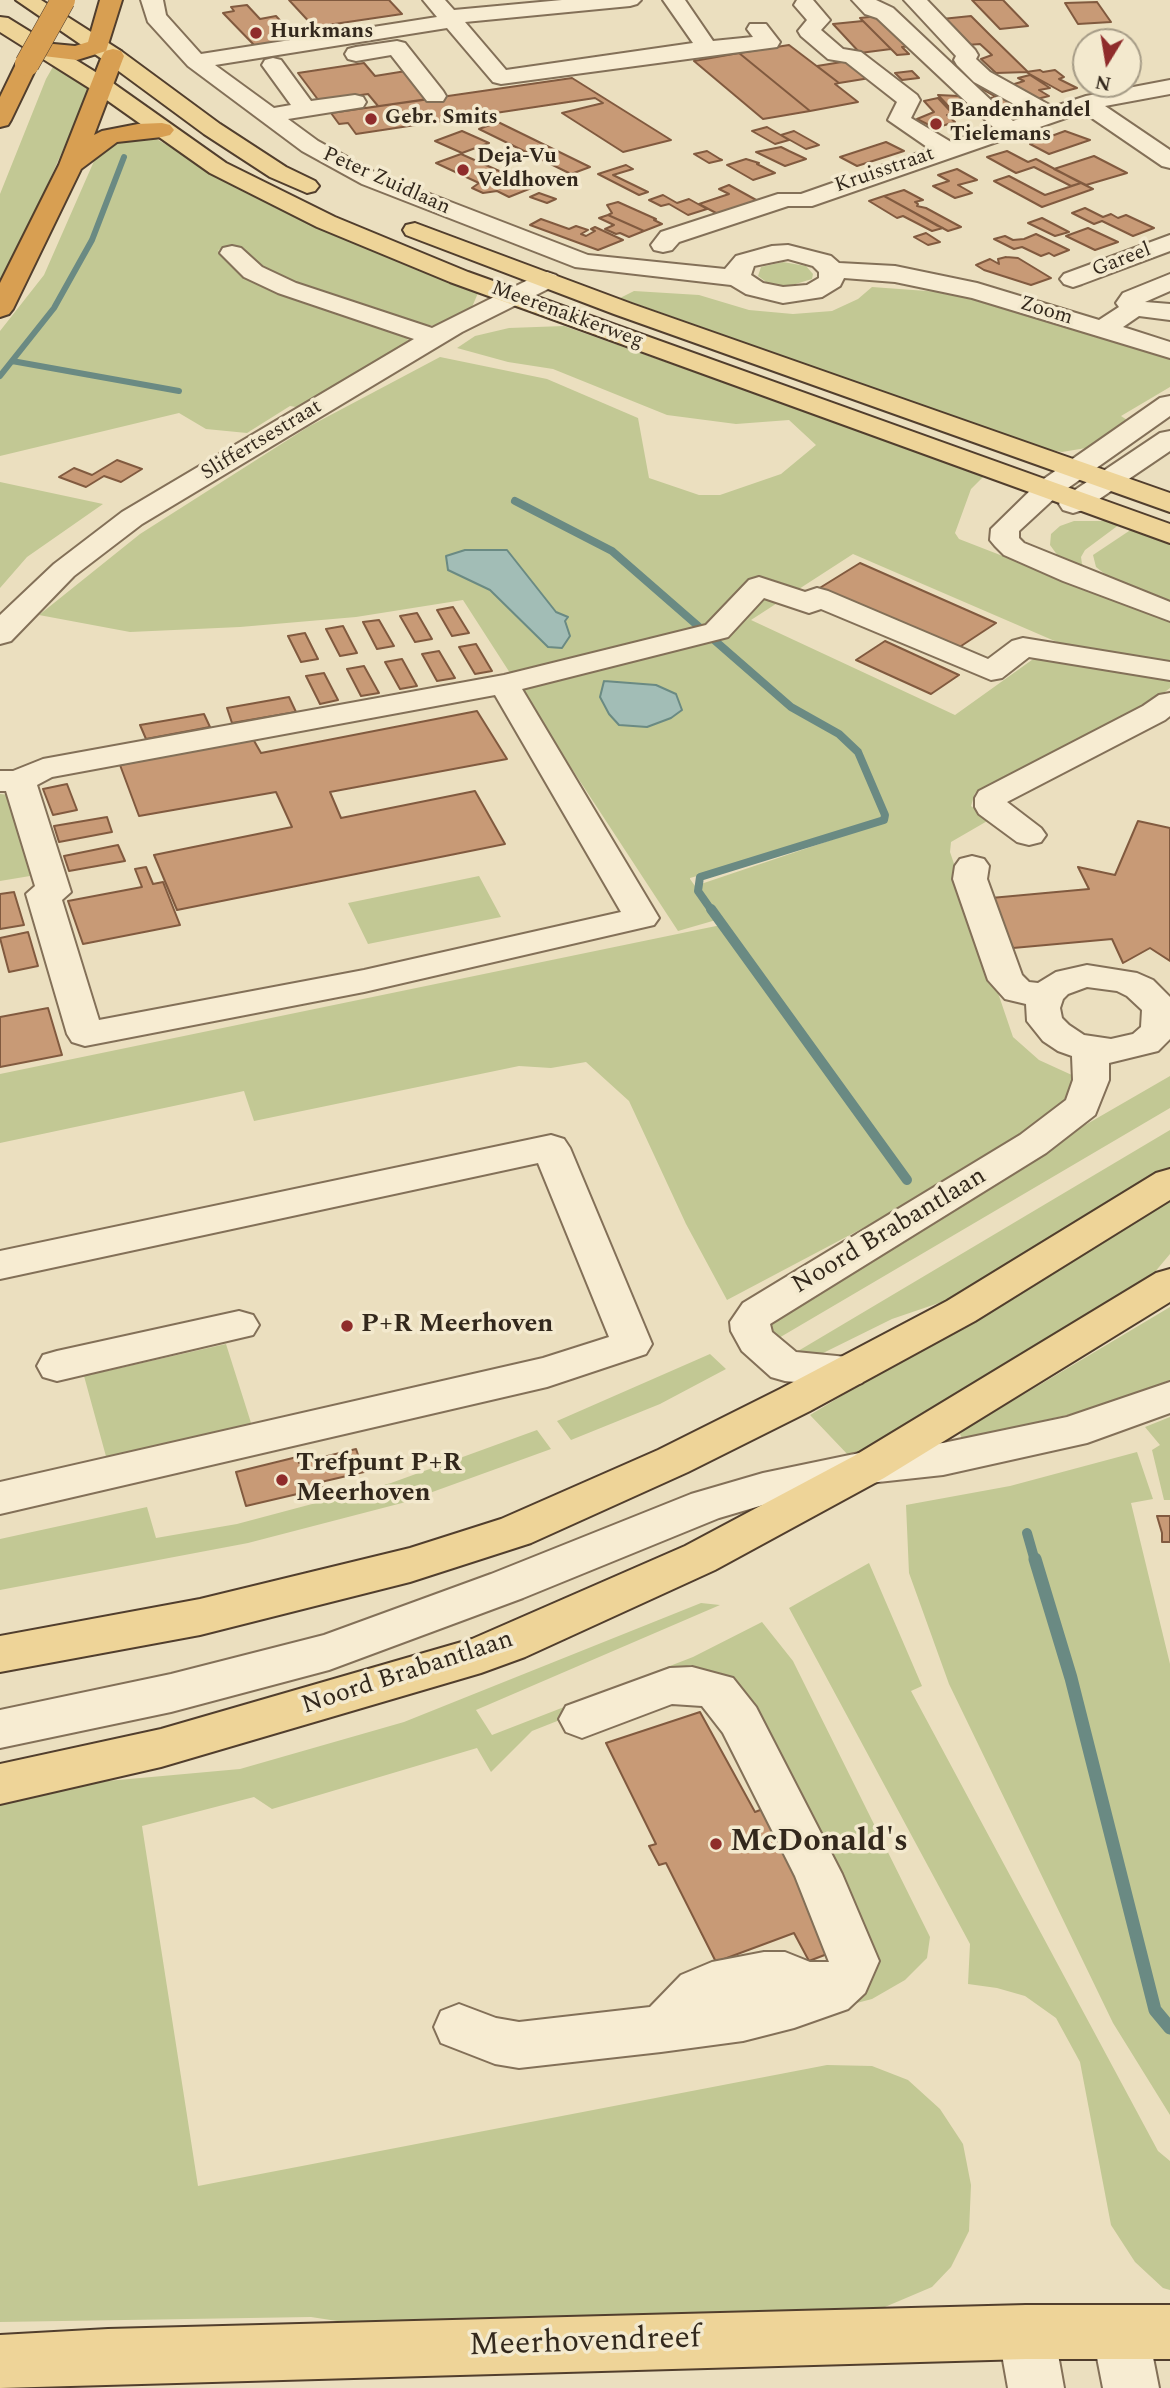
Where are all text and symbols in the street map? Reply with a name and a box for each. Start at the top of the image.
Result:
place label: Hurkmans [270,20,373,46]
marker: Hurkmans [248,25,264,41]
north arrow [1072,28,1142,98]
text: N [1093,66,1114,98]
place label: Bandenhandel Tielemans [950,99,1091,149]
place label: Gebr. Smits [385,106,498,132]
marker: Gebr. Smits [363,111,379,127]
marker: Bandenhandel Tielemans [928,116,944,132]
street label: Kruisstraat [832,142,938,200]
street label: Peter Zuidlaan [318,143,454,221]
place label: Deja-Vu Veldhoven [477,145,579,195]
marker: Deja-Vu Veldhoven [455,162,471,178]
street label: Gareel [1089,238,1155,284]
street label: Meerenakkerweg [488,277,646,355]
street label: Zoom [1017,292,1075,332]
street label: Sliffertsestraat [197,395,327,487]
street label: Noord Brabantlaan [787,1162,993,1302]
place label: P+R Meerhoven [361,1310,553,1342]
marker: P+R Meerhoven [339,1318,355,1334]
place label: Trefpunt P+R Meerhoven [296,1449,462,1510]
marker: Trefpunt P+R Meerhoven [274,1472,290,1488]
street label: Noord Brabantlaan [298,1625,518,1723]
place label: McDonald's [730,1825,908,1863]
marker: McDonald's [708,1836,724,1852]
street label: Meerhovendreef [468,2321,702,2367]

